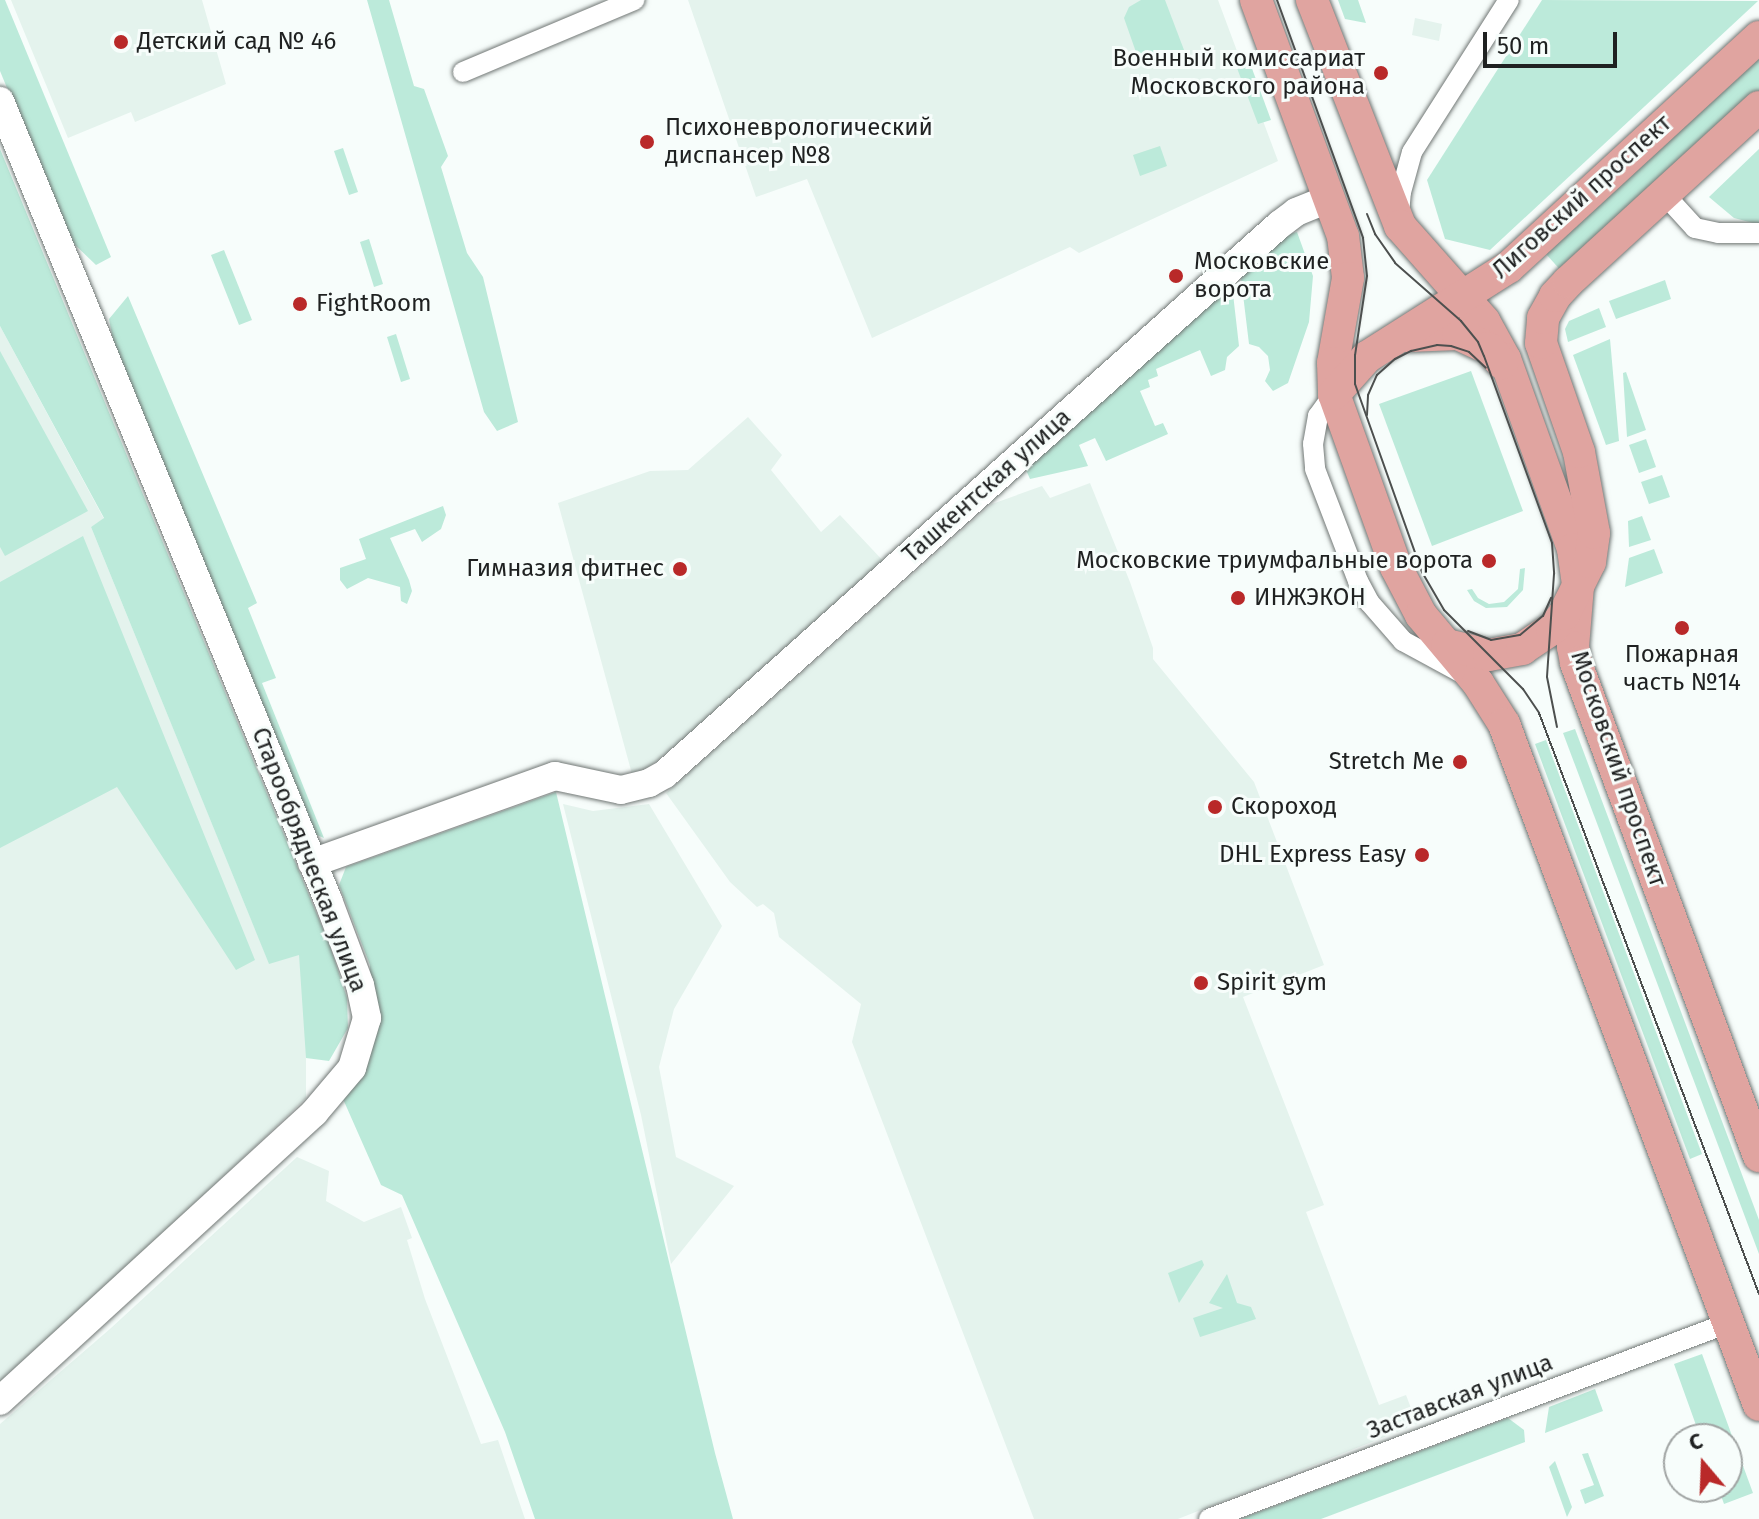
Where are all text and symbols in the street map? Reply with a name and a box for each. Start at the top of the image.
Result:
scale bar [1487,16,1621,66]
place label: Детский сад № 46 [137,28,336,56]
text: 50 m [1497,32,1549,60]
marker: Детский сад № 46 [112,33,130,51]
place label: Военный комиссариат Московского района [1112,45,1365,101]
marker: Военный комиссариат Московского района [1372,64,1390,82]
street label: Лиговский проспект [1487,109,1677,285]
place label: Психоневрологический диспансер №8 [665,114,933,170]
marker: Психоневрологический диспансер №8 [636,131,658,153]
place label: Московские ворота [1194,248,1329,304]
marker: Московские ворота [1165,265,1187,287]
place label: FightRoom [316,290,432,318]
marker: FightRoom [291,295,309,313]
street label: Ташкентская улица [897,403,1077,569]
place label: Московские триумфальные ворота [1076,547,1473,575]
marker: Московские триумфальные ворота [1480,552,1498,570]
place label: Гимназия фитнес [466,555,664,583]
marker: Гимназия фитнес [671,560,689,578]
place label: ИНЖЭКОН [1254,584,1366,612]
marker: ИНЖЭКОН [1229,589,1247,607]
marker: Пожарная часть №14 [1673,619,1691,637]
place label: Пожарная часть №14 [1623,641,1741,697]
street label: Московский проспект [1564,647,1672,891]
street label: Старообрядческая улица [245,724,373,996]
place label: Stretch Me [1329,748,1444,776]
marker: Stretch Me [1451,753,1469,771]
place label: Скороход [1231,793,1337,821]
marker: Скороход [1206,798,1224,816]
place label: DHL Express Easy [1219,841,1406,869]
marker: DHL Express Easy [1413,846,1431,864]
place label: Spirit gym [1217,969,1327,997]
marker: Spirit gym [1192,974,1210,992]
street label: Заставская улица [1363,1348,1557,1446]
north arrow [1663,1423,1743,1503]
text: С [1685,1427,1706,1457]

